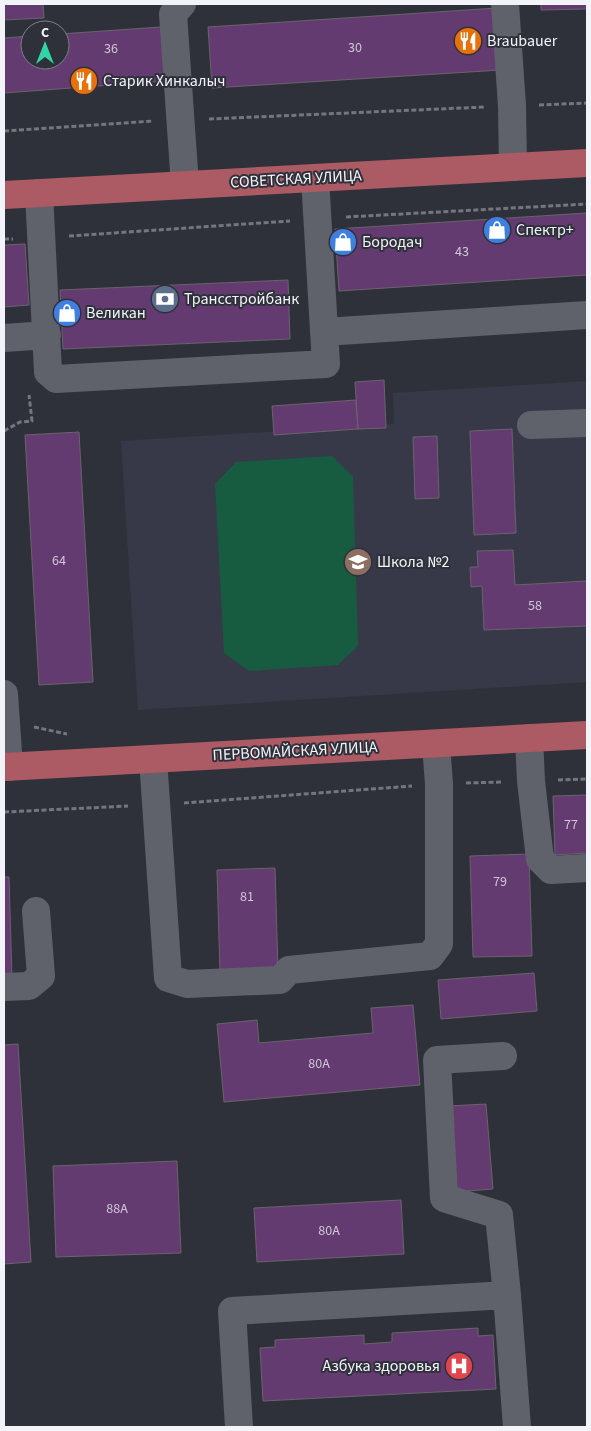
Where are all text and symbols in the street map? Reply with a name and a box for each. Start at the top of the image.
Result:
north arrow [20,20,70,70]
text: С [41,23,49,43]
restaurant icon: Braubauer [453,26,483,56]
place label: Braubauer [487,30,558,52]
house number: 30 [348,38,362,58]
house number: 36 [104,39,118,59]
restaurant icon: Старик Хинкалыч [69,66,99,96]
place label: Старик Хинкалыч [103,70,225,92]
street label: СОВЕТСКАЯ УЛИЦА [230,165,363,193]
shop icon: Спектр+ [482,215,512,245]
place label: Спектр+ [516,219,574,241]
shop icon: Бородач [328,227,358,257]
place label: Бородач [362,231,422,253]
house number: 43 [455,242,469,262]
bank icon: Трансстройбанк [150,284,180,314]
place label: Трансстройбанк [184,288,299,310]
shop icon: Великан [52,298,82,328]
place label: Великан [86,302,146,324]
school or university icon: Школа №2 [343,547,373,577]
house number: 64 [52,551,66,571]
place label: Школа №2 [377,551,449,573]
house number: 58 [528,596,542,616]
street label: ПЕРВОМАЙСКАЯ УЛИЦА [212,736,378,766]
house number: 77 [564,815,578,835]
house number: 79 [493,872,507,892]
house number: 81 [240,887,254,907]
house number: 80А [308,1054,330,1074]
house number: 88А [106,1199,128,1219]
house number: 80А [318,1221,340,1241]
hospital icon: Азбука здоровья [444,1351,474,1381]
place label: Азбука здоровья [323,1355,440,1377]

